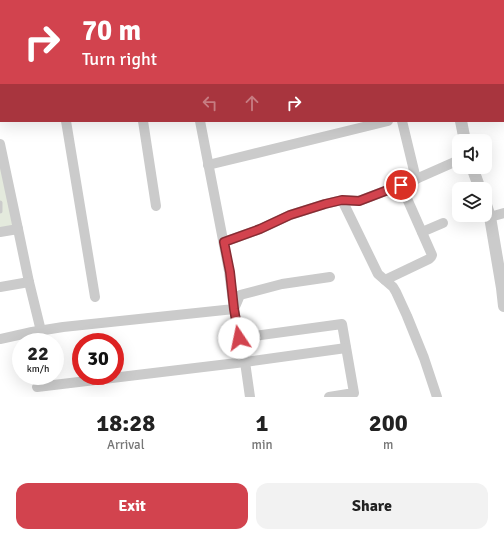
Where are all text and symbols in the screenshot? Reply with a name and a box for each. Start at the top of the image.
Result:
text: 70 m [82,14,141,48]
icon: right [16,16,68,68]
text: Turn right [82,48,157,70]
icon: left [199,92,221,114]
icon: ahead [241,92,263,114]
icon: right [283,92,305,114]
map controls [452,134,492,222]
button: sound [452,134,492,174]
pin [384,168,418,202]
icon: arrive [390,174,412,196]
button: layers [452,182,492,222]
position arrow [218,317,260,359]
speed limit sign: 30 [72,333,124,385]
text: 22 [27,341,49,366]
text: km/h [27,363,49,375]
text: 18:28 [96,408,155,438]
text: 1 [256,408,268,438]
text: 200 [369,408,408,438]
text: Arrival [107,437,144,453]
text: min [252,437,273,453]
text: m [383,437,393,453]
button: Exit [16,483,248,529]
button: Share [256,483,488,529]

